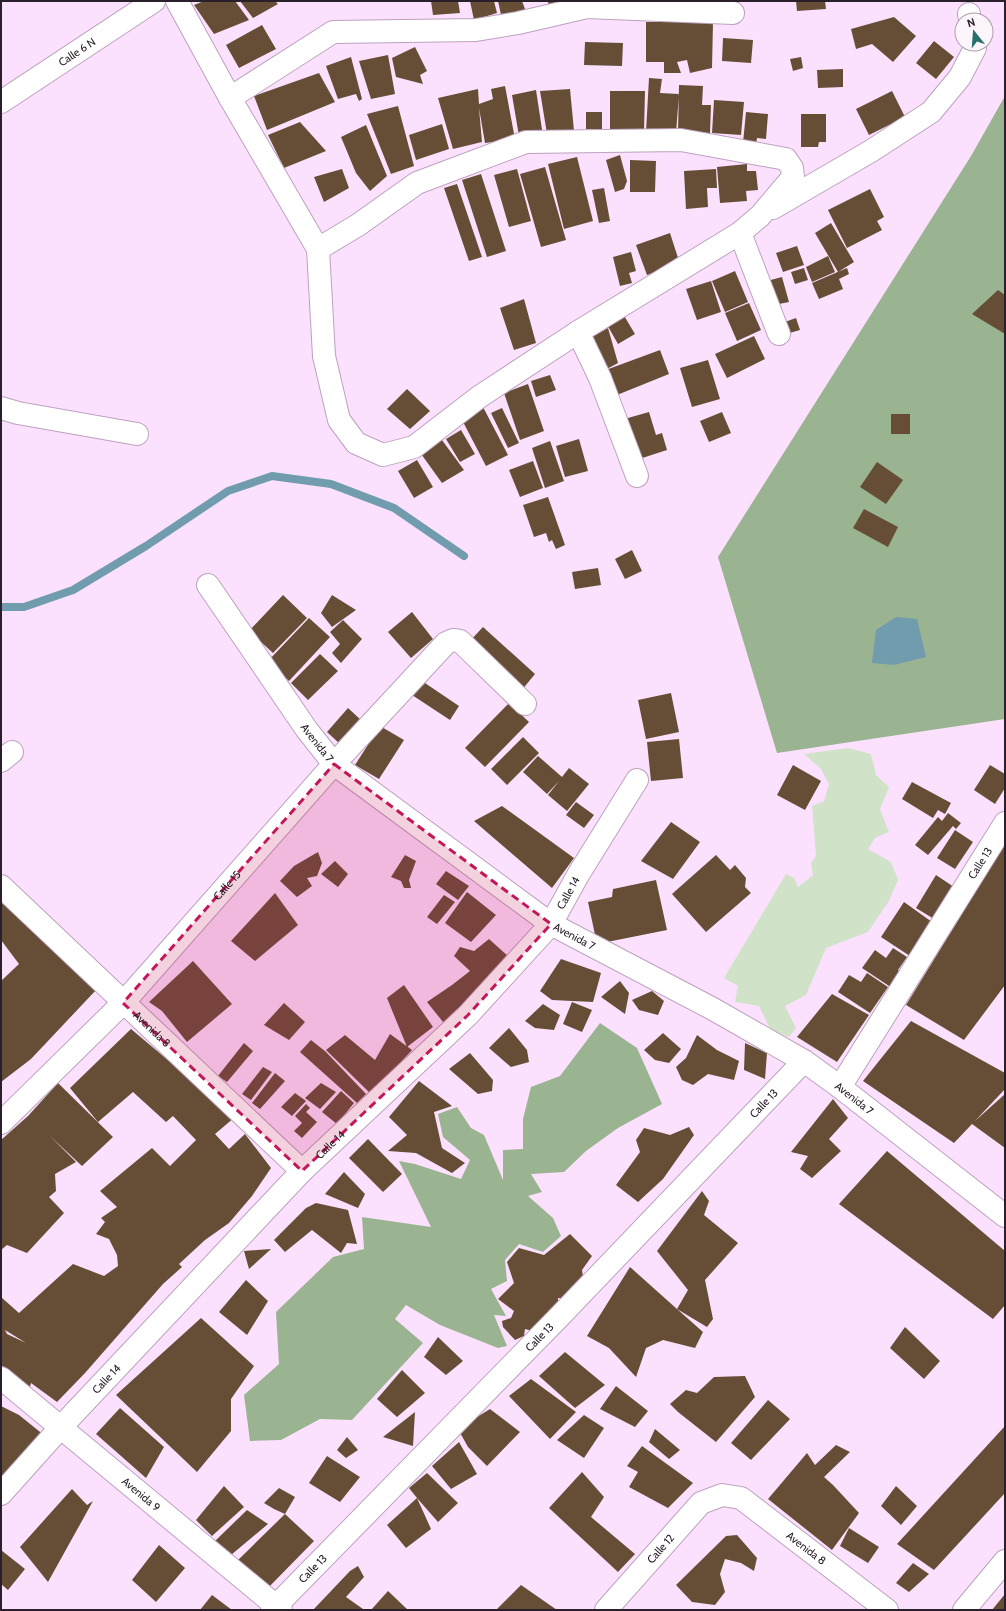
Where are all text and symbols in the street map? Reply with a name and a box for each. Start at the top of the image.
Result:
north arrow [954,12,994,52]
text: N [965,15,977,30]
street label: Calle 6 N [56,35,98,69]
street label: Avenida 7 [298,721,337,765]
street label: Calle 13 [965,845,995,882]
street label: Calle 15 [210,868,244,903]
street label: Calle 14 [553,874,583,912]
street label: Avenida 7 [551,920,598,953]
street label: Avenida 8 [130,1008,174,1050]
street label: Avenida 7 [832,1079,877,1118]
street label: Calle 13 [746,1086,781,1121]
street label: Calle 14 [312,1127,348,1162]
street label: Calle 13 [522,1320,557,1354]
street label: Calle 14 [89,1361,124,1397]
street label: Avenida 9 [119,1474,163,1514]
street label: Avenida 8 [784,1528,829,1568]
street label: Calle 12 [644,1531,677,1566]
street label: Calle 13 [295,1551,330,1586]

